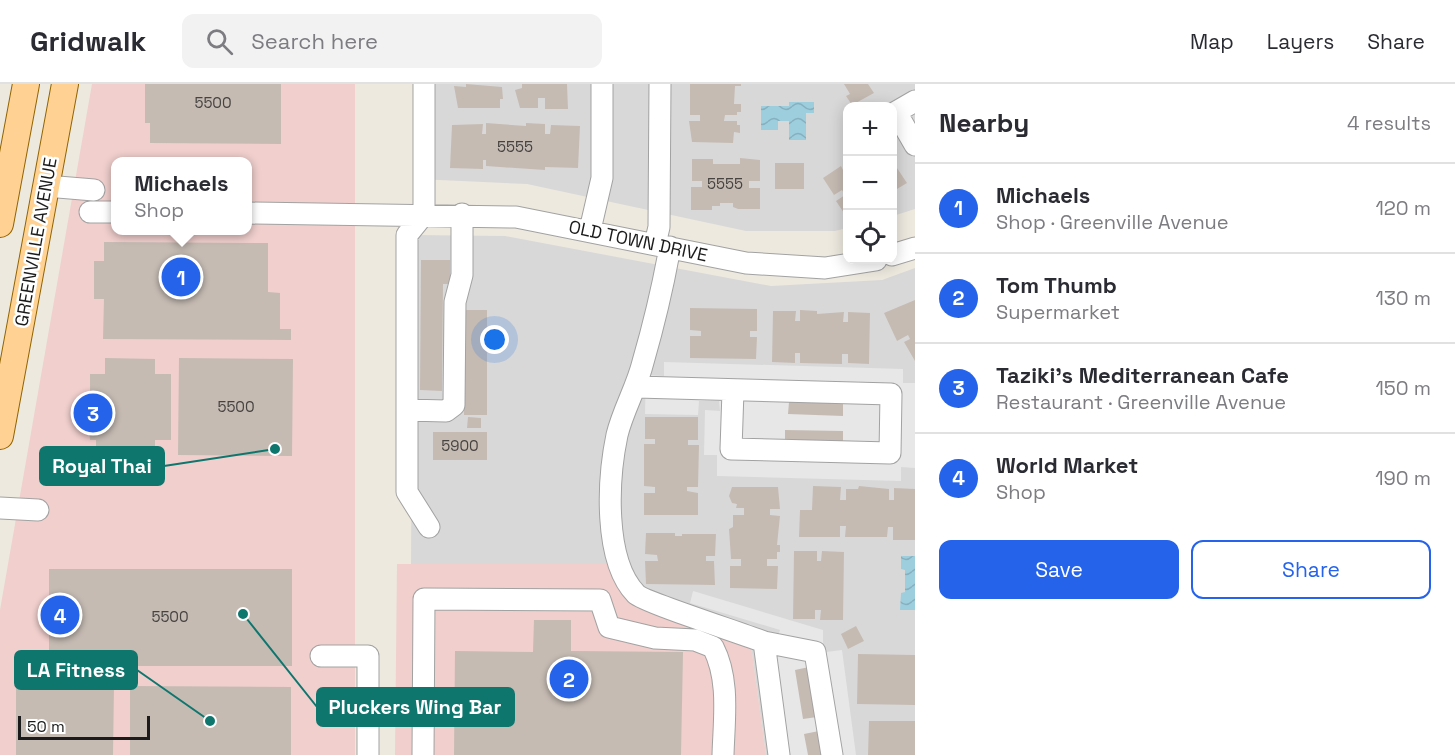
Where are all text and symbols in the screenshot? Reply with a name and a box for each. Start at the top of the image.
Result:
search box [182,14,602,68]
text: Gridwalk [30,23,146,59]
icon: search [203,25,236,58]
text: Search here [251,27,378,55]
text: Map [1190,28,1234,55]
text: Layers [1267,28,1334,55]
text: Share [1367,28,1425,55]
house number: 5500 [194,93,232,112]
map controls [843,102,897,264]
button: + [843,102,897,156]
text: Nearby [939,106,1029,140]
text: 4 results [1347,110,1431,136]
house number: 5555 [497,137,533,156]
street label: GREENVILLE AVENUE [9,156,62,328]
button: − [843,156,897,210]
popup [111,157,252,235]
text: Michaels [134,169,229,197]
house number: 5555 [707,174,743,193]
text: Michaels [996,181,1090,209]
text: 1 [954,195,963,221]
text: 120 m [1375,195,1431,221]
text: Shop [134,197,184,223]
text: Shop · Greenville Avenue [996,209,1229,235]
button: locate [843,210,897,264]
street label: OLD TOWN DRIVE [567,215,710,266]
pin: 1 [162,254,201,300]
text: Tom Thumb [996,271,1117,299]
text: 2 [953,285,964,311]
text: 130 m [1375,285,1431,311]
text: Supermarket [996,299,1120,325]
your location [480,325,509,354]
text: Taziki's Mediterranean Cafe [996,361,1289,389]
text: 3 [952,375,965,401]
text: 150 m [1376,375,1431,401]
text: Restaurant · Greenville Avenue [996,389,1286,415]
pin: 3 [74,390,112,436]
house number: 5500 [217,397,255,416]
house number: 5900 [441,436,479,455]
callout: Royal Thai [40,447,164,485]
text: World Market [996,451,1138,479]
text: Royal Thai [52,453,152,479]
text: 4 [952,465,965,491]
text: 190 m [1375,465,1431,491]
text: Shop [996,479,1046,505]
button: Save [939,540,1179,599]
button: Share [1191,540,1431,599]
pin: 4 [40,592,80,638]
house number: 5500 [151,607,189,626]
callout: LA Fitness [15,651,137,689]
pin: 2 [550,656,588,702]
text: LA Fitness [27,657,125,683]
callout: Pluckers Wing Bar [317,688,514,726]
text: Pluckers Wing Bar [329,694,502,720]
scale bar [18,713,150,740]
text: 50 m [27,716,65,737]

